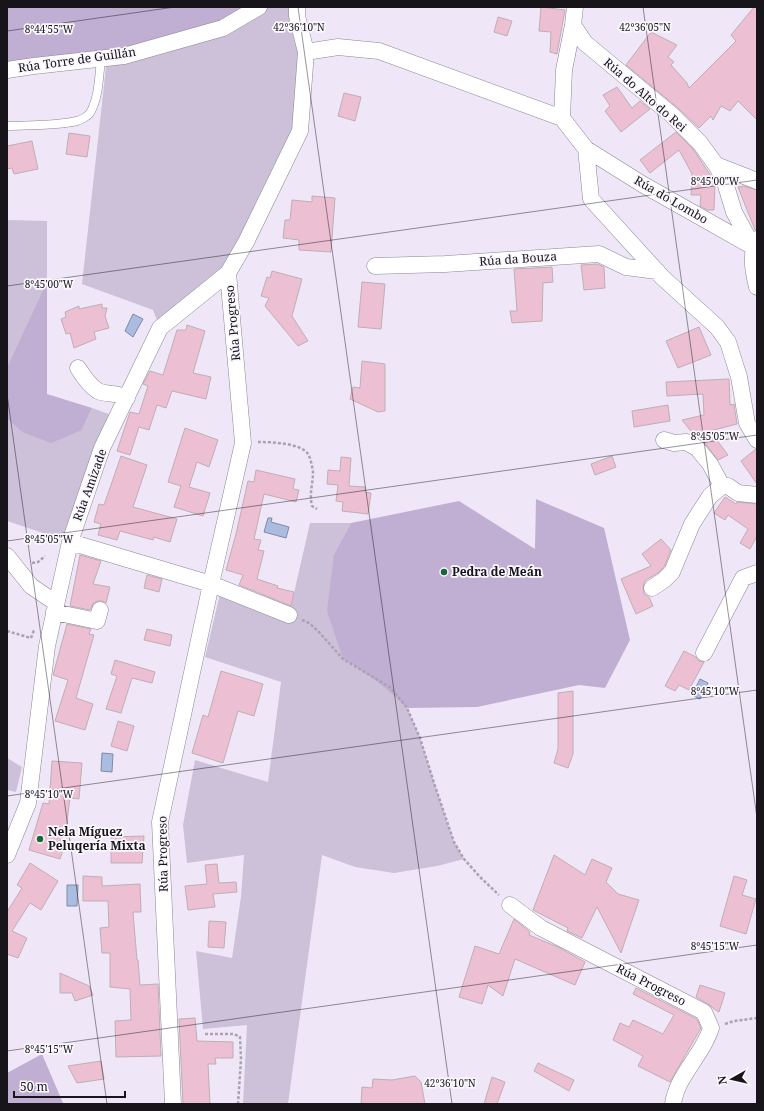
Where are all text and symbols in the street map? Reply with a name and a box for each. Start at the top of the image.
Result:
text: 42°36'10"N [273,20,325,34]
text: 42°36'05"N [619,20,671,34]
text: 8°44'55"W [25,22,74,36]
street label: Rúa Torre de Guillán [17,43,137,76]
street label: Rúa do Alto do Rei [600,54,691,136]
street label: Rúa do Lombo [631,171,711,228]
text: 8°45'00"W [691,174,740,188]
street label: Rúa da Bouza [479,247,558,270]
text: 8°45'00"W [25,277,74,291]
street label: Rúa Progreso [221,284,244,362]
text: 8°45'05"W [691,429,740,443]
street label: Rúa Amizade [69,446,110,523]
text: 8°45'05"W [25,532,74,546]
place label: Pedra de Meán [452,563,542,580]
marker: Pedra de Meán [439,567,449,577]
text: 8°45'10"W [691,684,740,698]
text: 8°45'10"W [25,787,74,801]
street label: Rúa Progreso [153,816,172,892]
place label: Nela Míguez Peluqería Mixta [48,823,146,854]
marker: Nela Míguez Peluqería Mixta [35,834,45,844]
text: 8°45'15"W [691,939,740,953]
street label: Rúa Progreso [613,960,689,1009]
text: 8°45'15"W [25,1042,74,1056]
north arrow [712,1059,752,1099]
scale bar [14,1073,125,1099]
text: N [714,1075,730,1086]
text: 42°36'10"N [424,1076,476,1090]
text: 50 m [20,1078,48,1095]

